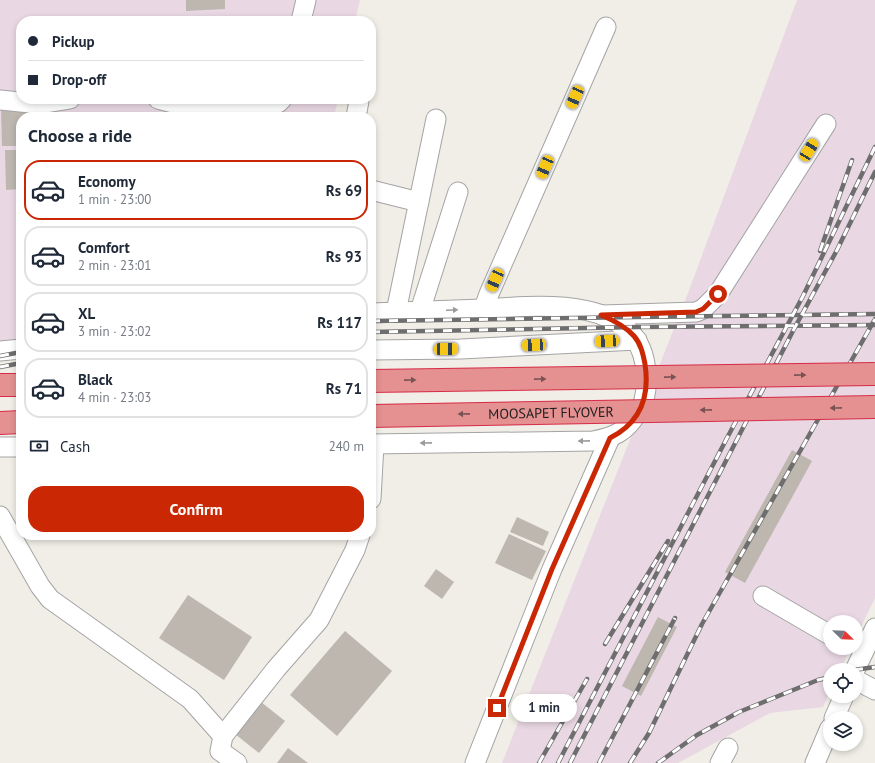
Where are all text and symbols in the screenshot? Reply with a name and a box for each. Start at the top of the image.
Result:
text: Pickup [52,32,95,51]
text: Drop-off [52,70,106,89]
car [565,84,585,110]
text: Choose a ride [28,124,132,147]
car [798,137,820,163]
car [535,154,555,180]
icon: car [30,172,66,208]
text: Economy [78,172,136,191]
text: Rs 69 [326,181,362,200]
text: 1 min · 23:00 [78,191,151,208]
icon: car [30,238,66,274]
text: Comfort [78,238,130,257]
text: Rs 93 [326,247,362,266]
text: 2 min · 23:01 [78,257,151,274]
car [485,267,505,293]
route start [709,285,727,303]
icon: car [30,304,66,340]
text: XL [78,304,95,323]
one-way arrow [446,306,458,313]
text: Rs 117 [317,313,362,332]
text: 3 min · 23:02 [78,323,151,340]
car [595,334,619,348]
car [522,338,546,352]
car [434,343,458,355]
icon: car [30,370,66,406]
text: Black [78,370,113,389]
one-way arrow [794,372,807,378]
one-way arrow [664,374,677,380]
one-way arrow [534,375,546,382]
one-way arrow [404,377,417,383]
text: Rs 71 [326,379,362,398]
text: 4 min · 23:03 [78,389,151,406]
street label: MOOSAPET FLYOVER [488,403,614,423]
one-way arrow [829,405,842,411]
one-way arrow [699,407,712,413]
one-way arrow [458,411,470,418]
icon: cash [28,435,50,457]
text: Cash [60,437,90,456]
text: 240 m [329,438,364,455]
one-way arrow [577,438,590,444]
one-way arrow [419,440,432,446]
button: Confirm [28,486,364,532]
north arrow [823,615,863,655]
map controls [823,615,863,751]
button: locate [823,663,863,703]
callout: 1 min [511,694,577,722]
route end [488,699,506,717]
text: 1 min [528,699,560,716]
button: layers [823,711,863,751]

